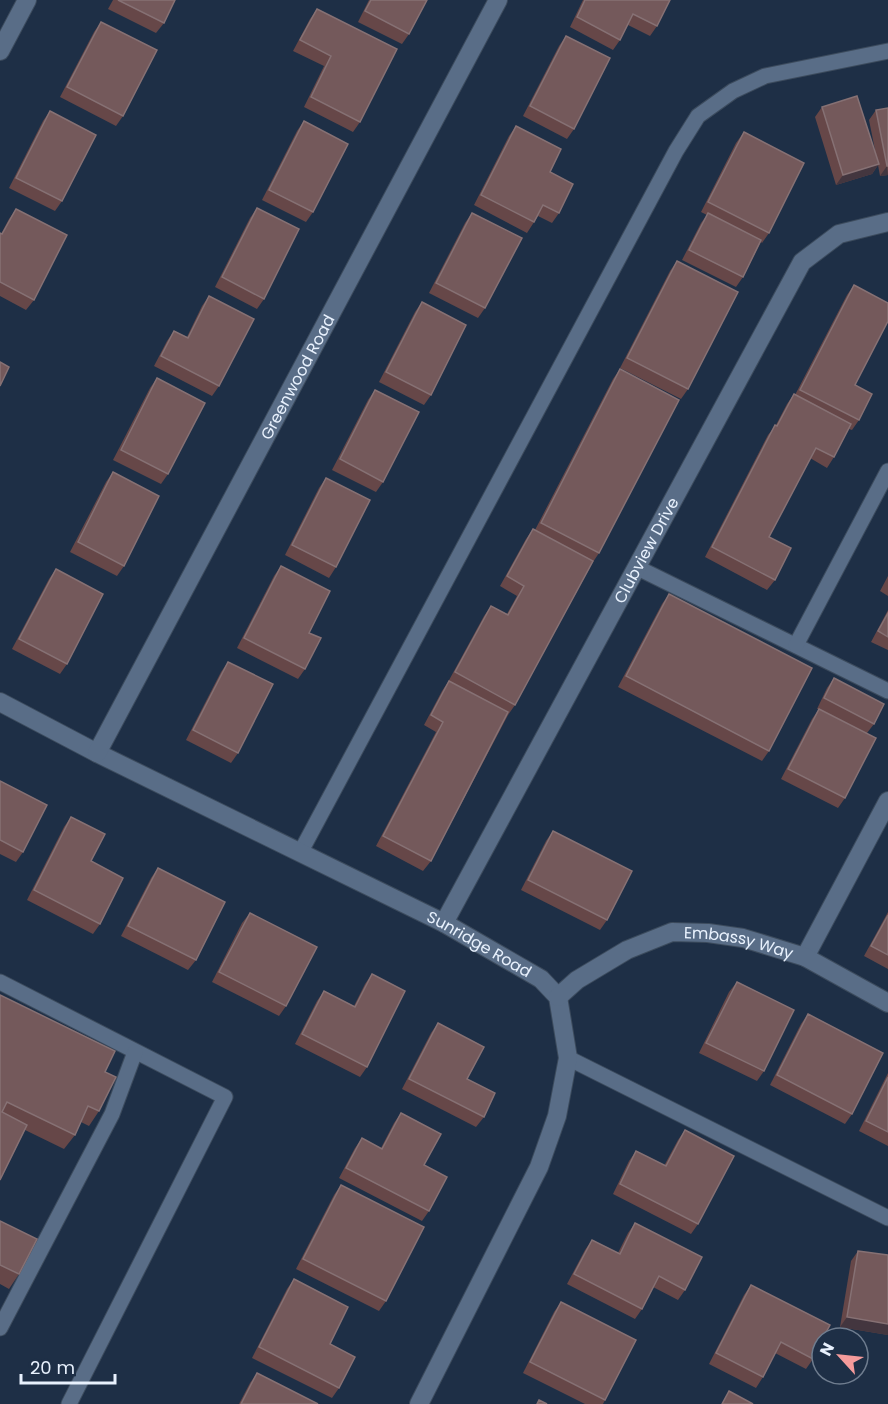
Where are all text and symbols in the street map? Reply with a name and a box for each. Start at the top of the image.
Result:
street label: Greenwood Road [255,311,340,444]
street label: Clubview Drive [608,493,685,608]
street label: Sunridge Road [423,905,536,983]
street label: Embassy Way [683,921,796,965]
north arrow [810,1326,870,1386]
text: N [814,1339,840,1360]
scale bar [21,1347,116,1385]
text: 20 m [30,1355,75,1380]

